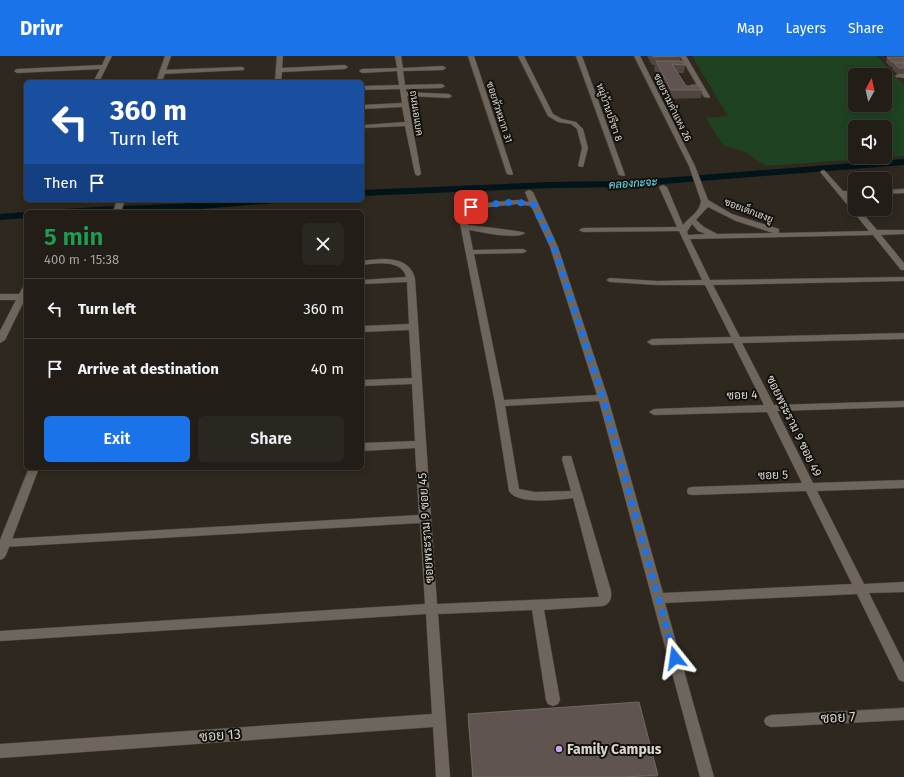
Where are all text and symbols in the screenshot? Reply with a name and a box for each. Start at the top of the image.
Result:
text: Drivr [20,17,63,40]
text: Map [737,20,763,37]
text: Layers [785,20,826,37]
text: Share [848,20,884,37]
north arrow [848,68,892,112]
map controls [848,68,892,216]
street label: ซอยรามคำแหง 26 [650,71,695,143]
street label: ซอยหัวหมาก 31 [483,80,516,145]
street label: หมู่บ้านปรีชา 8 [593,81,626,144]
street label: ถนนเอแบค [407,90,425,137]
text: 360 m [110,94,187,127]
icon: left [44,96,96,148]
button: sound [848,120,892,164]
text: Turn left [110,128,179,150]
icon: arrive [86,172,108,194]
button: search [848,172,892,216]
text: Then [44,174,78,192]
water label: คลองกะจะ [608,175,658,192]
pin [454,190,488,224]
street label: ซอยเต็กเฮงยู [722,194,776,227]
icon: arrive [460,196,482,218]
text: 5 min [44,223,104,251]
button: close [302,223,344,265]
text: 400 m · 15:38 [44,252,119,267]
icon: left [44,298,66,320]
text: Turn left [78,300,136,318]
text: 360 m [303,300,344,318]
icon: arrive [44,358,66,380]
text: Arrive at destination [78,360,219,378]
text: 40 m [311,360,344,378]
street label: ซอยพระราม 9 ซอย 49 [763,373,825,479]
street label: ซอย 4 [726,387,758,403]
button: Exit [44,416,190,462]
button: Share [198,416,344,462]
street label: ซอย 5 [758,467,788,483]
street label: ซอยพระราม 9 ซอย 45 [415,472,437,584]
position arrow [654,637,696,679]
street label: ซอย 7 [820,708,856,727]
street label: ซอย 13 [199,726,241,745]
place label: Family Campus [567,741,662,758]
marker: Family Campus [554,744,564,754]

